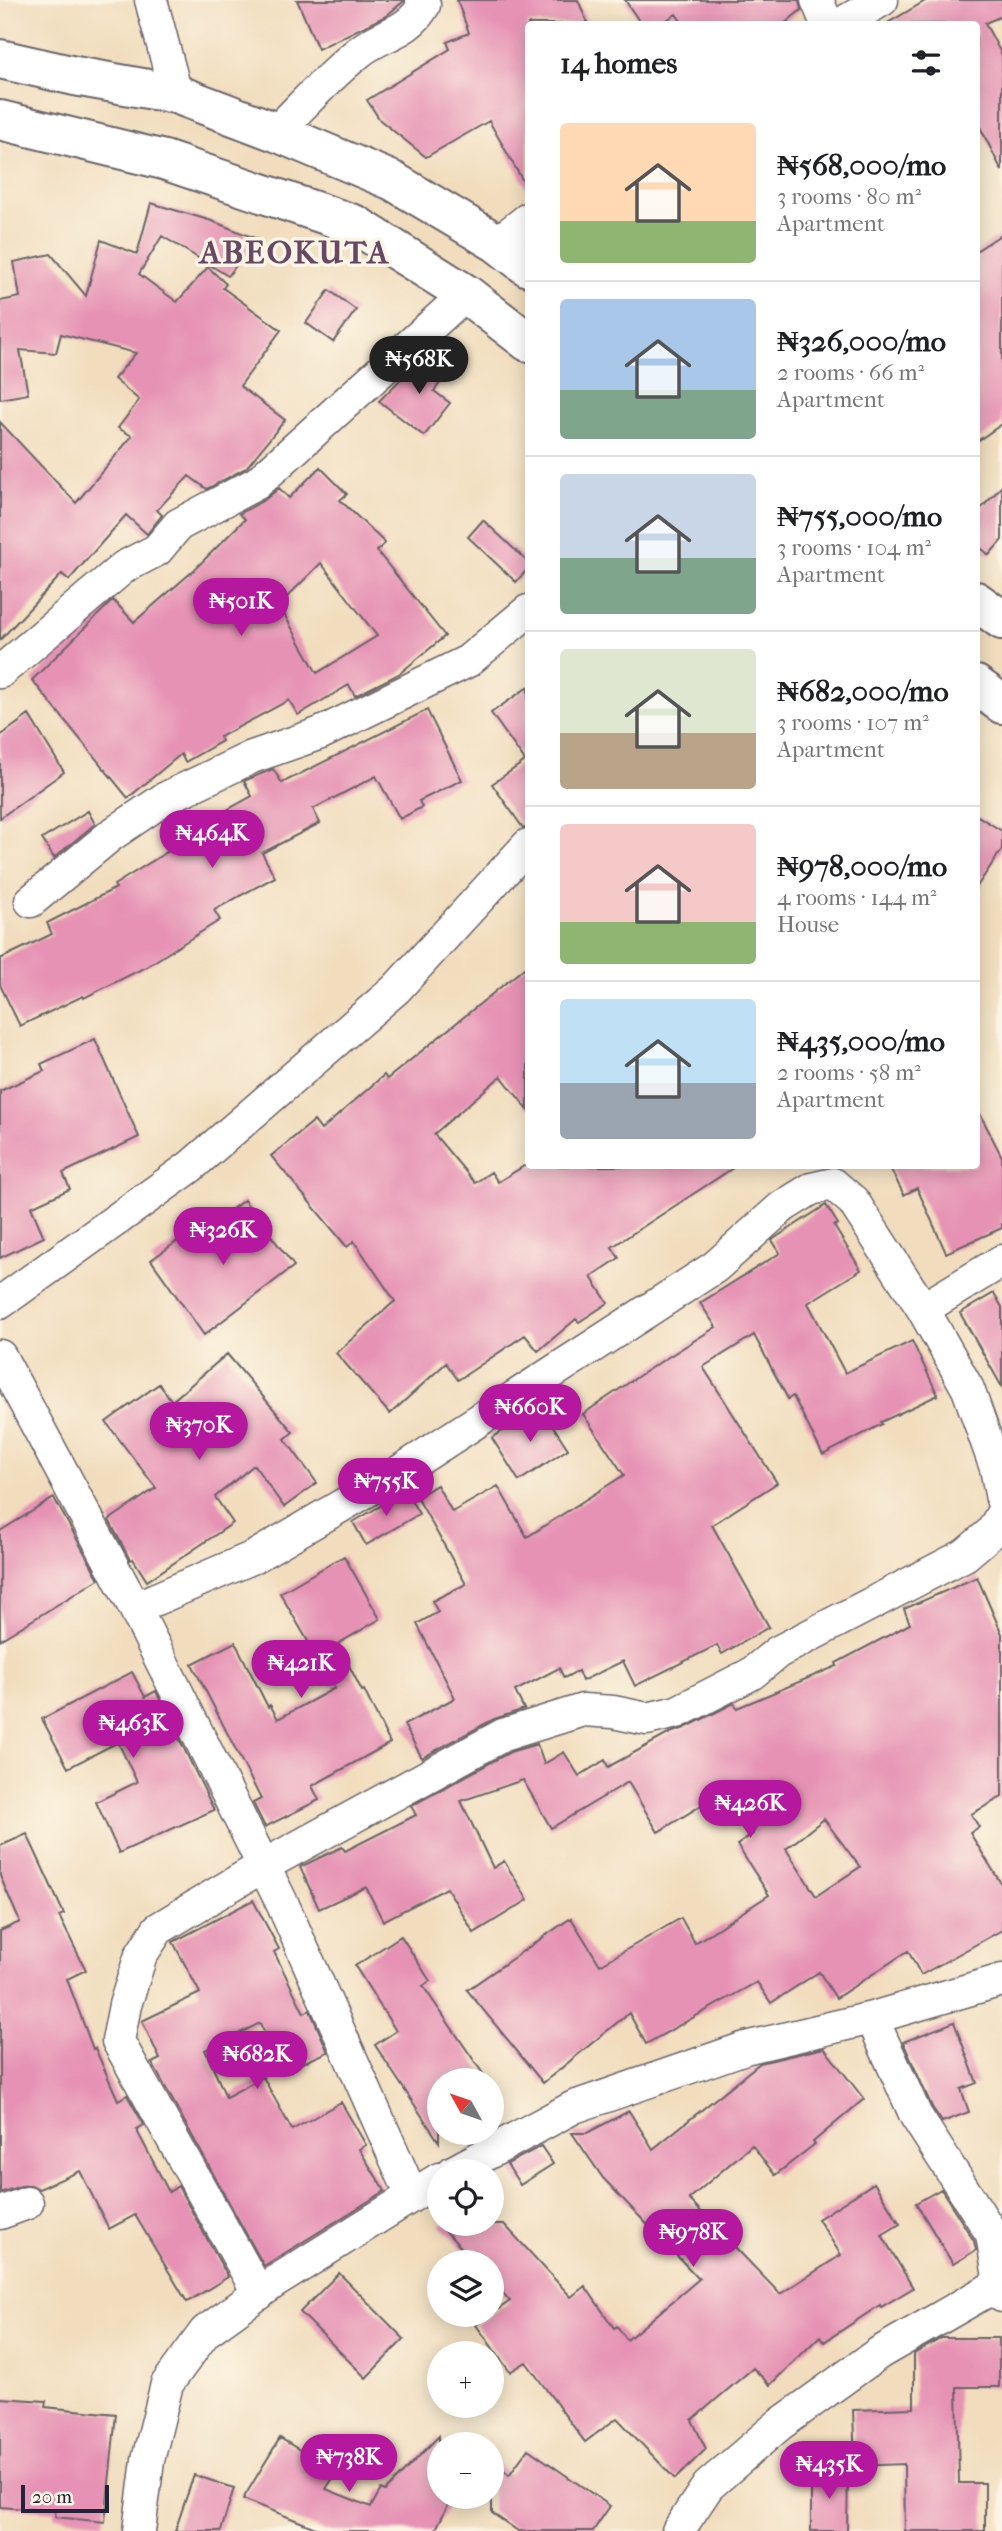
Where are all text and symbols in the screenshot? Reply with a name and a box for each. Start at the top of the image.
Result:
icon: filters [907,44,945,82]
text: 14 homes [560,46,677,81]
text: ₦568,000/mo [777,148,946,183]
icon: home [616,151,700,235]
text: 3 rooms · 80 m² [777,183,921,210]
text: Apartment [777,210,885,237]
district label: ABEOKUTA [198,234,390,271]
text: ₦326,000/mo [777,324,946,359]
icon: home [616,327,700,411]
pin: ₦568K [370,336,468,396]
text: ₦568K [385,345,453,372]
text: 2 rooms · 66 m² [777,359,924,386]
text: Apartment [777,386,885,413]
text: ₦755,000/mo [777,499,942,534]
icon: home [616,502,700,586]
text: 3 rooms · 104 m² [777,534,931,561]
text: Apartment [777,561,885,588]
pin: ₦501K [192,578,290,638]
text: ₦501K [209,587,273,614]
text: ₦682,000/mo [777,674,949,709]
icon: home [616,677,700,761]
text: 3 rooms · 107 m² [777,709,929,736]
text: Apartment [777,736,885,763]
pin: ₦464K [163,810,261,870]
text: ₦464K [176,819,248,846]
text: ₦978,000/mo [777,849,947,884]
icon: home [616,852,700,936]
text: 4 rooms · 144 m² [777,884,937,911]
text: House [777,911,839,938]
text: ₦435,000/mo [777,1024,945,1059]
icon: home [616,1027,700,1111]
text: 2 rooms · 58 m² [777,1059,921,1086]
text: Apartment [777,1086,885,1113]
pin: ₦326K [174,1208,272,1267]
text: ₦326K [189,1216,257,1243]
pin: ₦660K [481,1384,579,1444]
text: ₦660K [495,1393,565,1420]
pin: ₦370K [150,1402,248,1462]
text: ₦370K [166,1411,232,1438]
pin: ₦755K [337,1458,435,1518]
text: ₦755K [354,1467,418,1494]
pin: ₦421K [252,1640,350,1700]
text: ₦421K [268,1649,334,1676]
pin: ₦463K [84,1700,182,1760]
text: ₦463K [99,1709,167,1736]
pin: ₦426K [701,1780,799,1840]
text: ₦426K [714,1789,786,1816]
pin: ₦682K [208,2032,306,2091]
text: ₦682K [222,2040,292,2067]
north arrow [427,2068,504,2146]
map controls [427,2068,504,2509]
button: locate [427,2159,504,2236]
pin: ₦978K [644,2210,742,2269]
text: ₦978K [659,2218,727,2245]
button: layers [427,2250,504,2327]
button: + [427,2341,504,2418]
button: − [427,2432,504,2509]
pin: ₦738K [300,2434,398,2494]
pin: ₦435K [780,2442,878,2501]
text: ₦738K [316,2443,382,2470]
text: ₦435K [796,2450,862,2477]
scale bar [21,2482,108,2514]
text: 20 m [32,2486,72,2508]

